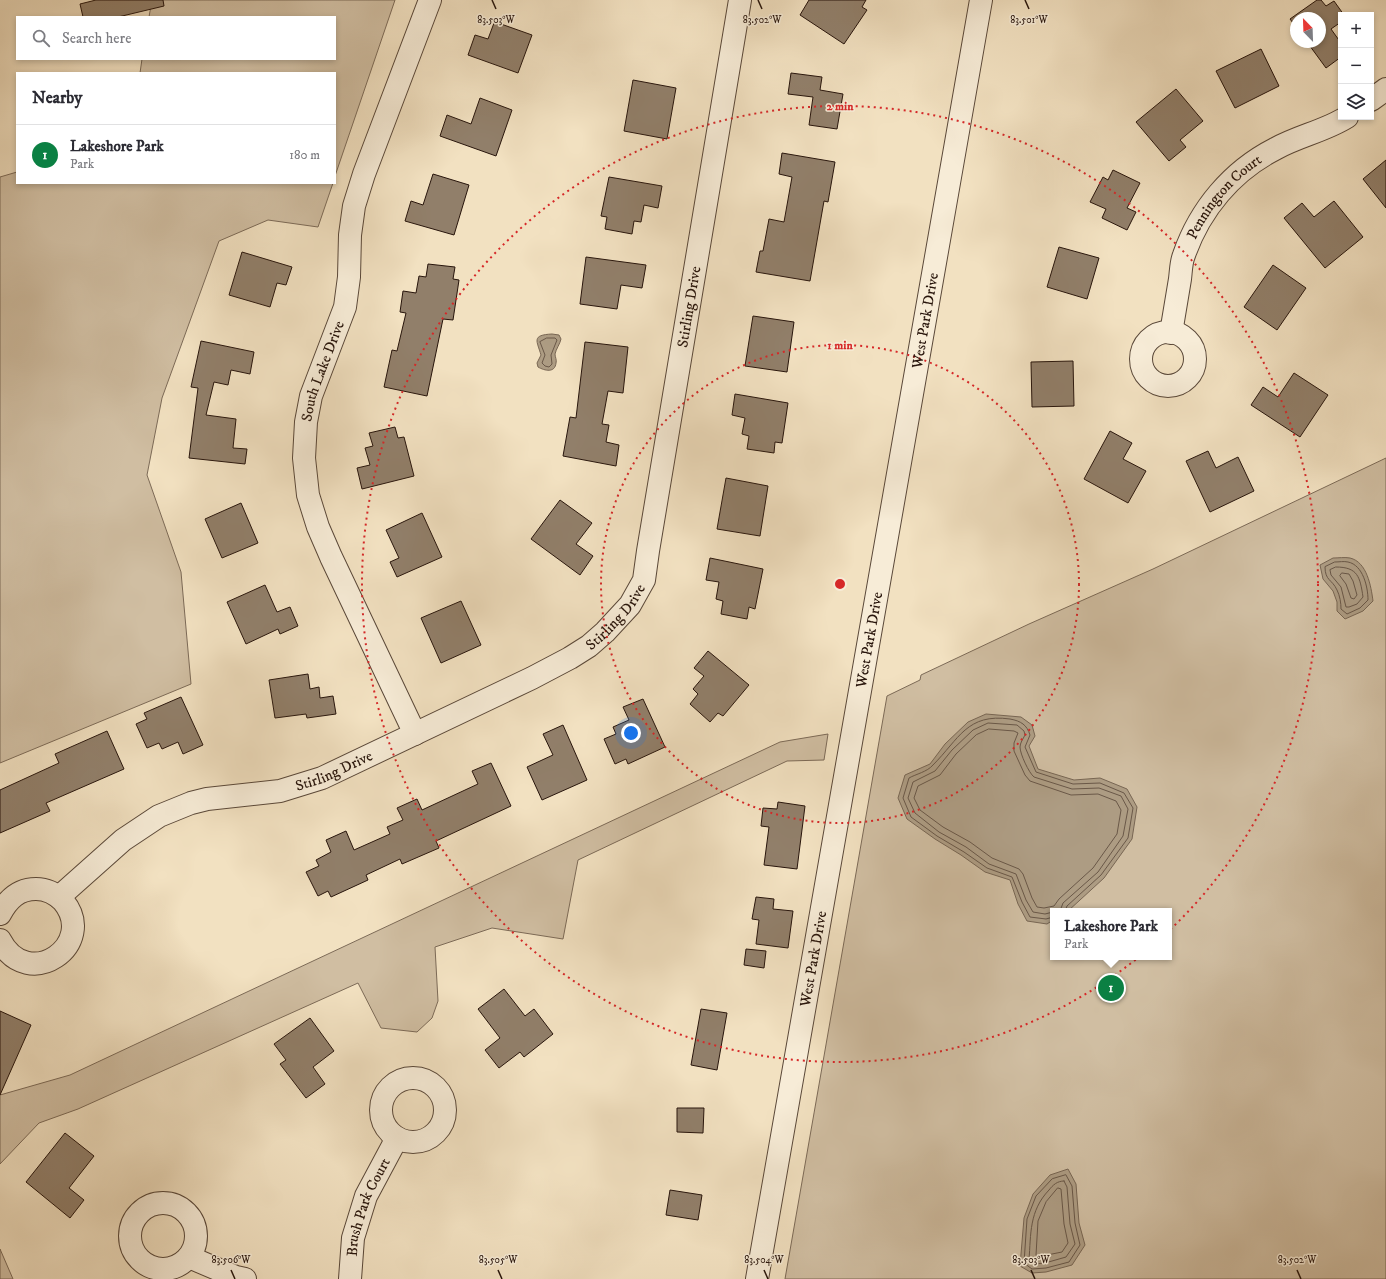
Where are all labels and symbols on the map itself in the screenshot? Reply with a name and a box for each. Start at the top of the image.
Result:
north arrow [1290,12,1326,48]
text: 83.503°W [477,14,516,26]
text: 83.502°W [743,14,782,26]
text: 83.501°W [1010,14,1049,26]
text: 2 min [827,99,854,114]
street label: Pennington Court [1182,150,1265,242]
street label: Stirling Drive [673,265,705,349]
street label: West Park Drive [907,271,943,371]
street label: South Lake Drive [297,318,348,423]
text: 1 min [827,338,853,353]
centre of rings [833,577,847,591]
street label: Stirling Drive [582,581,649,654]
street label: West Park Drive [851,590,887,690]
your location [621,723,641,743]
street label: Stirling Drive [293,746,376,795]
street label: West Park Drive [795,909,831,1009]
pin: 1 [1098,973,1124,1003]
street label: Brush Park Court [342,1154,394,1257]
text: 83.506°W [212,1254,251,1266]
text: 83.505°W [479,1254,518,1266]
text: 83.504°W [744,1254,785,1266]
text: 83.503°W [1012,1254,1051,1266]
text: 83.502°W [1278,1254,1317,1266]

